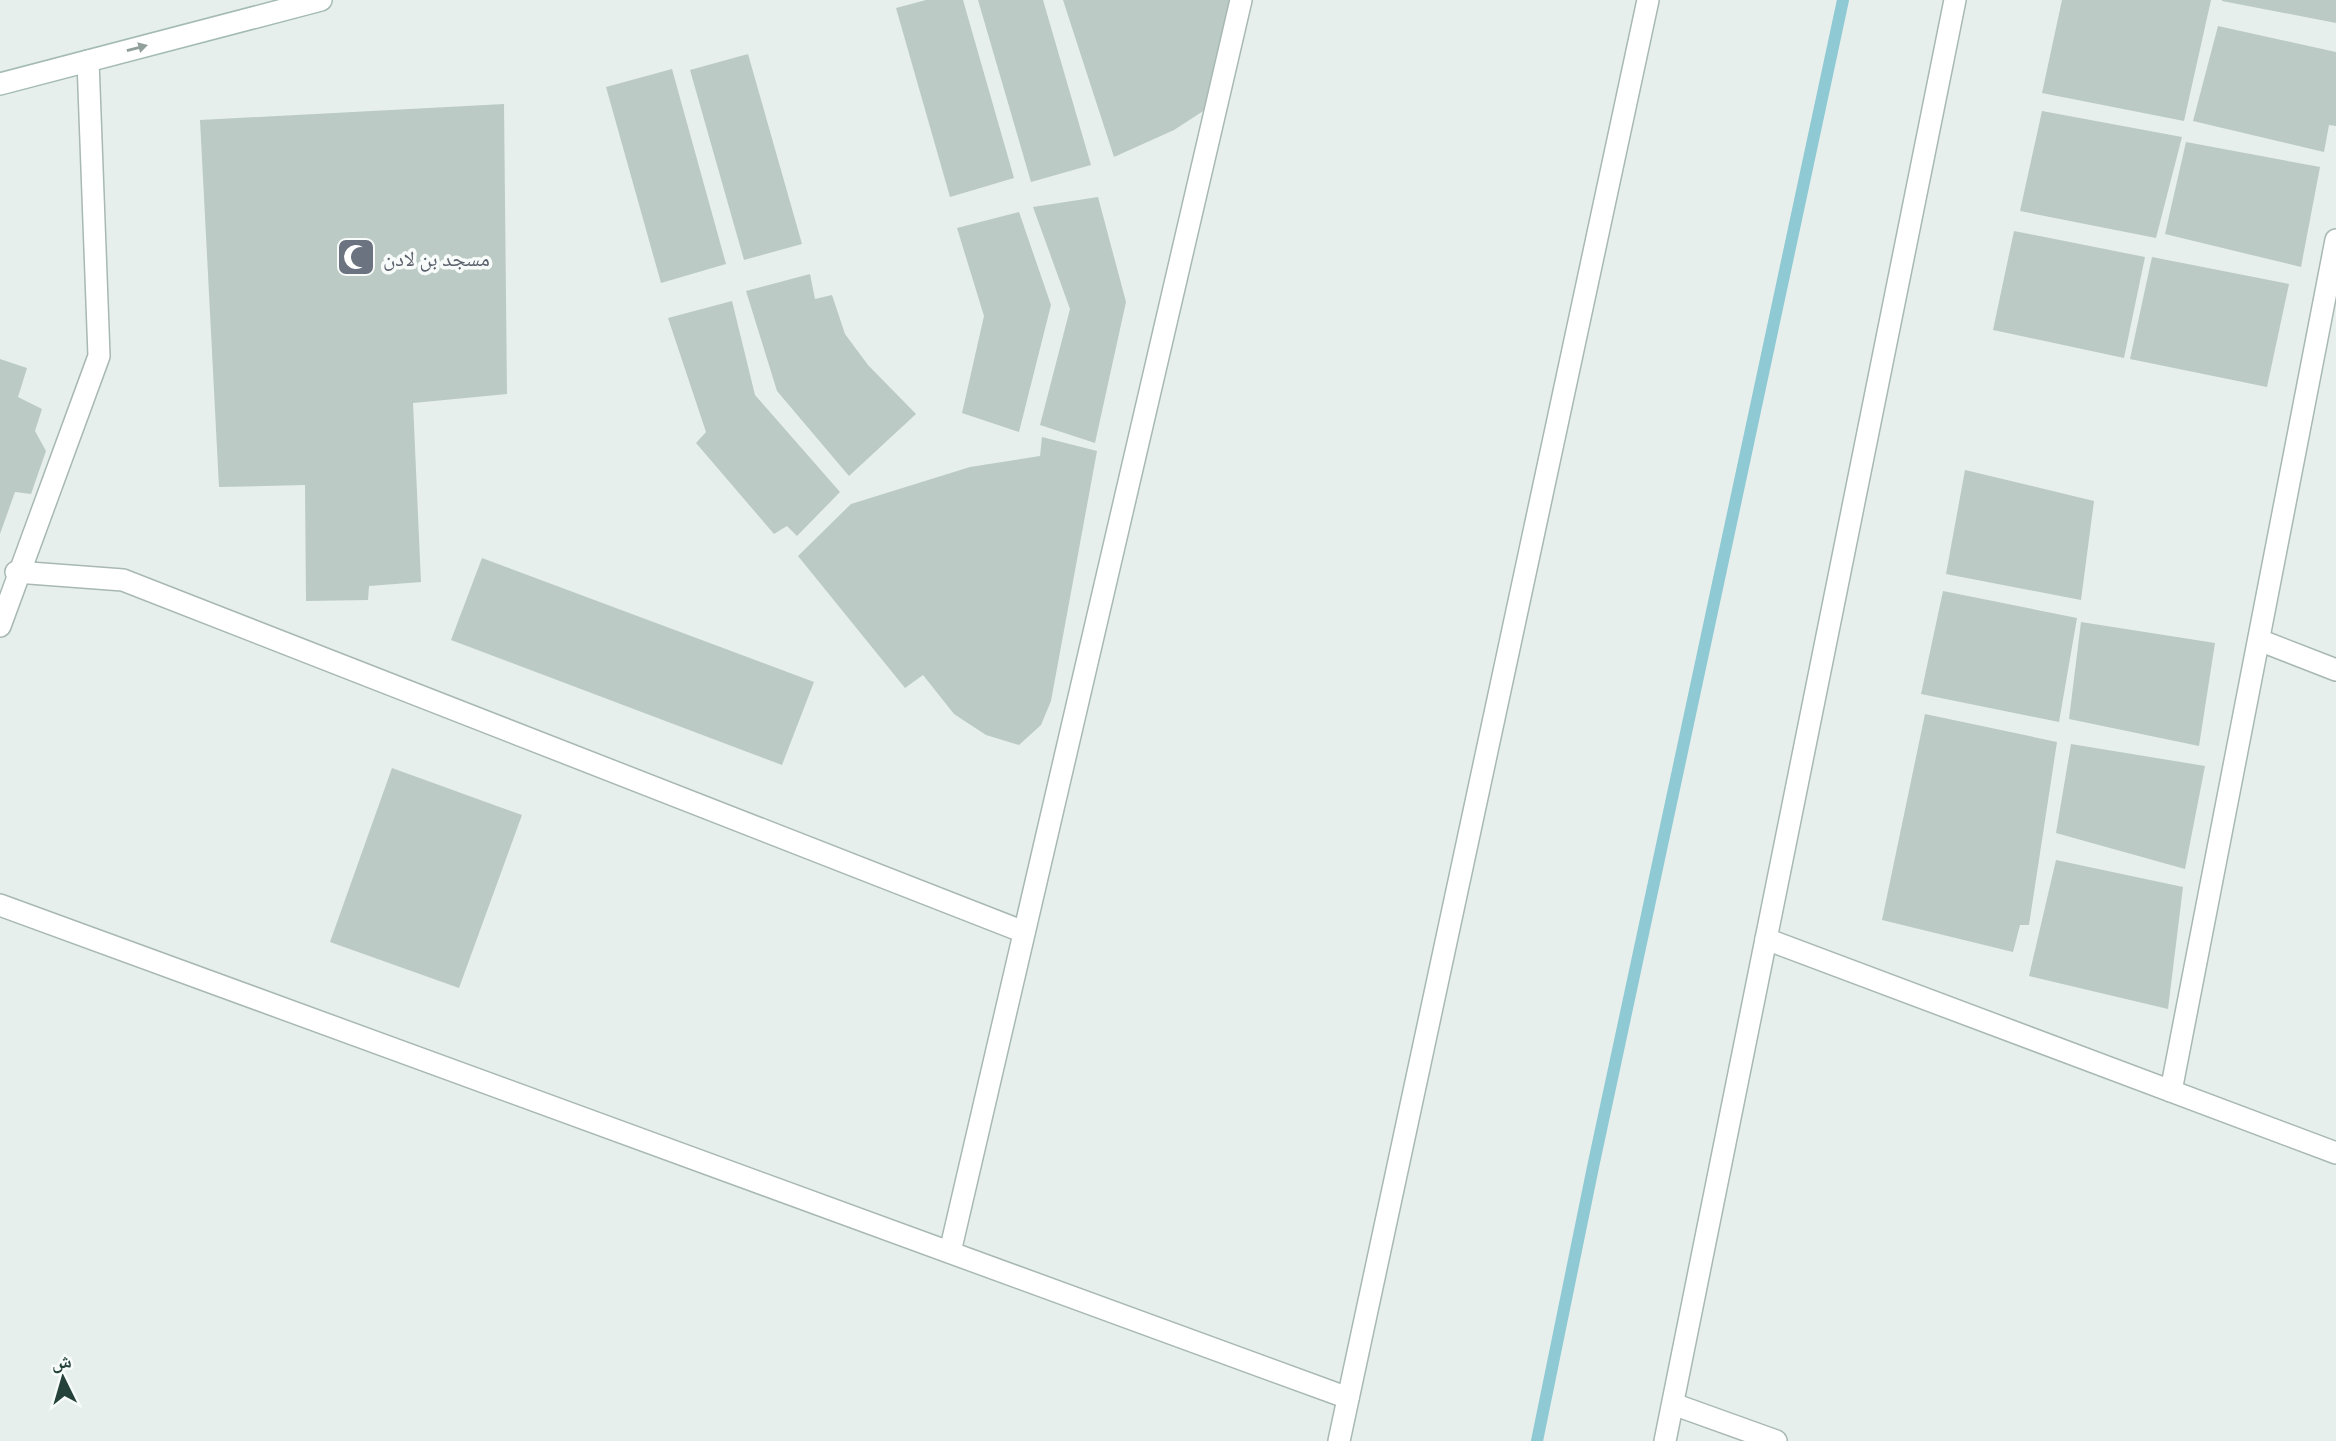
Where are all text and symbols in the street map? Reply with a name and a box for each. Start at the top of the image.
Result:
one-way arrow [126,42,148,53]
mosque icon: مسجد بن لادن [335,236,377,278]
place label: مسجد بن لادن [383,245,490,272]
north arrow [28,1343,98,1413]
text: ش [50,1348,73,1374]

